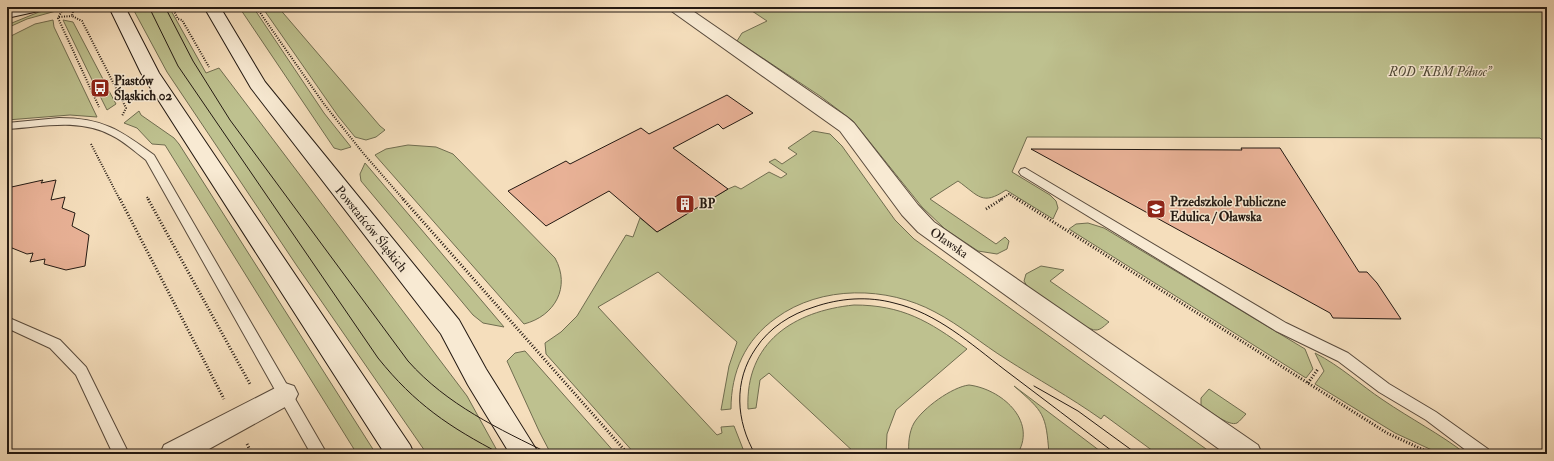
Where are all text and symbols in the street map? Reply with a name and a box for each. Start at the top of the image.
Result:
park label: ROD "KBM Północ" [1388,64,1493,80]
place label: Piastów Śląskich 02 [114,73,172,104]
bus stop icon: Piastów Śląskich 02 [89,77,111,99]
street label: Powstańców Śląskich [331,182,412,275]
building icon: BP [674,193,696,215]
place label: Przedszkole Publiczne Edulica / Oławska [1170,194,1286,225]
place label: BP [699,196,716,212]
school or university icon: Przedszkole Publiczne Edulica / Oławska [1145,198,1167,220]
street label: Oławska [927,224,972,262]

